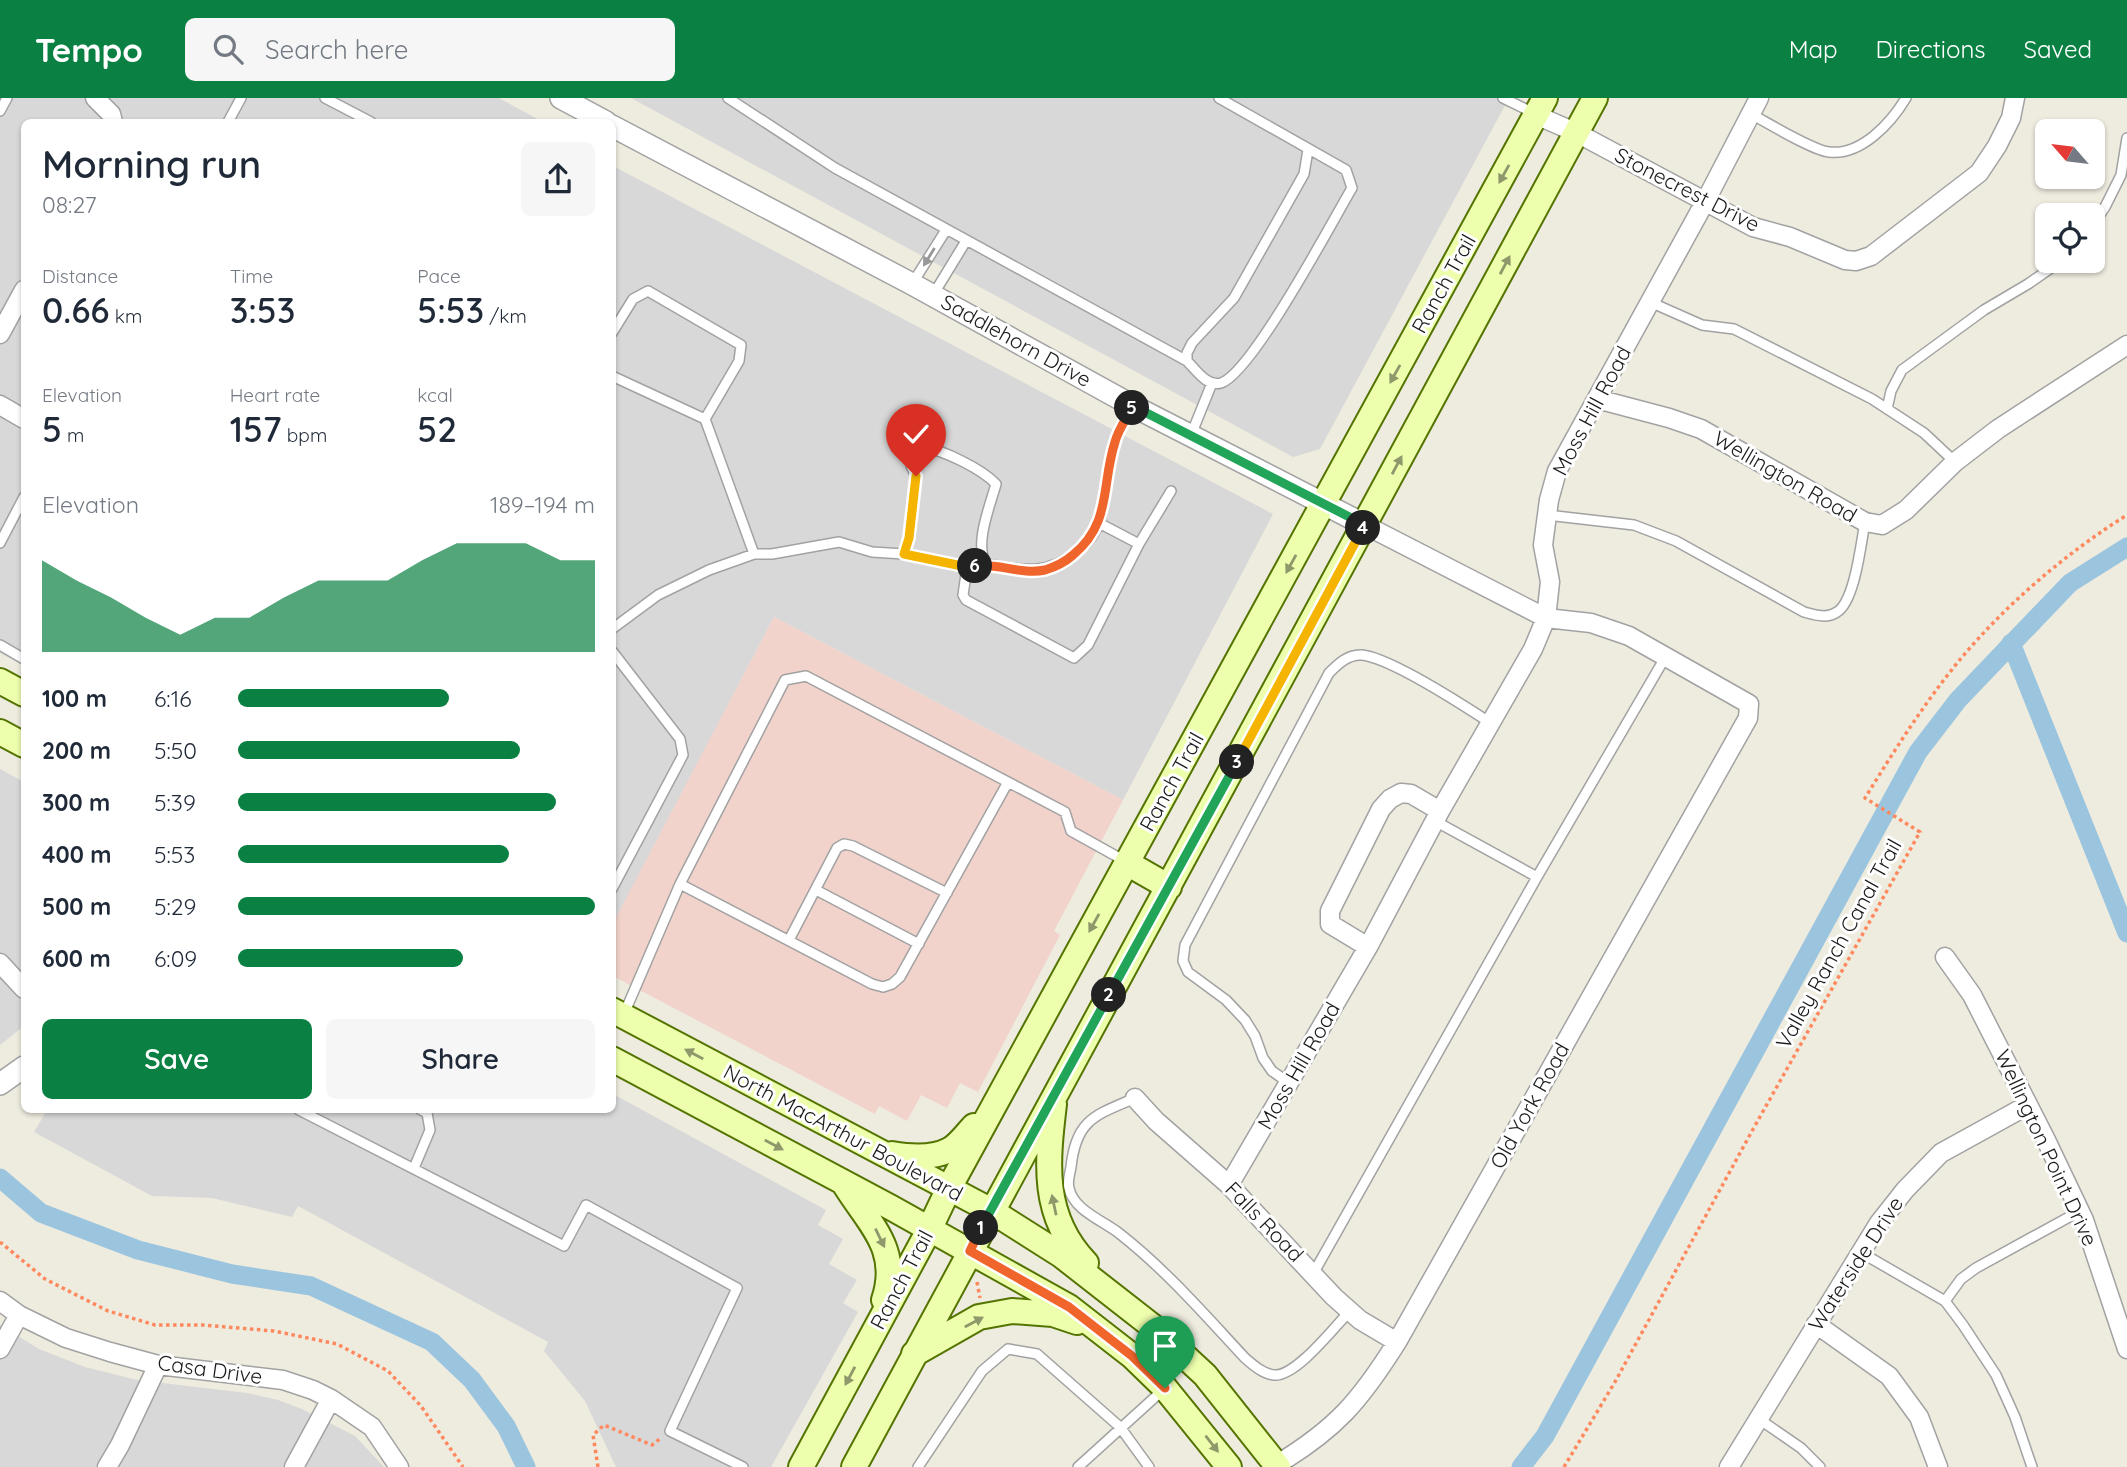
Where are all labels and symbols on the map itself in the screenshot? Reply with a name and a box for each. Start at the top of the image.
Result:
north arrow [2035,119,2105,189]
street label: Stonecrest Drive [1611,141,1764,237]
one-way arrow [1498,165,1510,185]
street label: Ranch Trail [1405,230,1481,337]
one-way arrow [923,247,936,267]
one-way arrow [1499,255,1511,275]
street label: Saddlehorn Drive [937,288,1096,392]
street label: Moss Hill Road [1546,341,1636,480]
one-way arrow [1389,365,1401,384]
pin: 5 [1114,390,1150,426]
pin [886,404,946,476]
street label: Wellington Road [1709,425,1862,528]
one-way arrow [1391,455,1403,475]
pin: 4 [1346,510,1380,546]
pin: 6 [958,548,992,584]
one-way arrow [1285,554,1297,573]
street label: Ranch Trail [1133,728,1209,835]
pin: 3 [1220,744,1254,780]
street label: Valley Ranch Canal Trail [1770,834,1907,1053]
one-way arrow [1089,913,1100,933]
pin: 2 [1092,978,1126,1012]
street label: Moss Hill Road [1251,997,1345,1134]
street label: Old York Road [1484,1038,1574,1173]
street label: Wellington Point Drive [1990,1045,2104,1250]
one-way arrow [684,1048,704,1059]
street label: North MacArthur Boulevard [719,1058,967,1206]
one-way arrow [764,1138,784,1150]
street label: Falls Road [1220,1176,1309,1267]
street label: Waterside Drive [1802,1191,1908,1336]
one-way arrow [1049,1194,1060,1216]
pin: 1 [964,1210,998,1246]
street label: Ranch Trail [864,1225,938,1334]
one-way arrow [874,1228,885,1248]
one-way arrow [964,1316,984,1327]
pin [1135,1316,1195,1388]
street label: Casa Drive [156,1349,264,1389]
one-way arrow [844,1366,856,1386]
one-way arrow [1204,1435,1218,1453]

